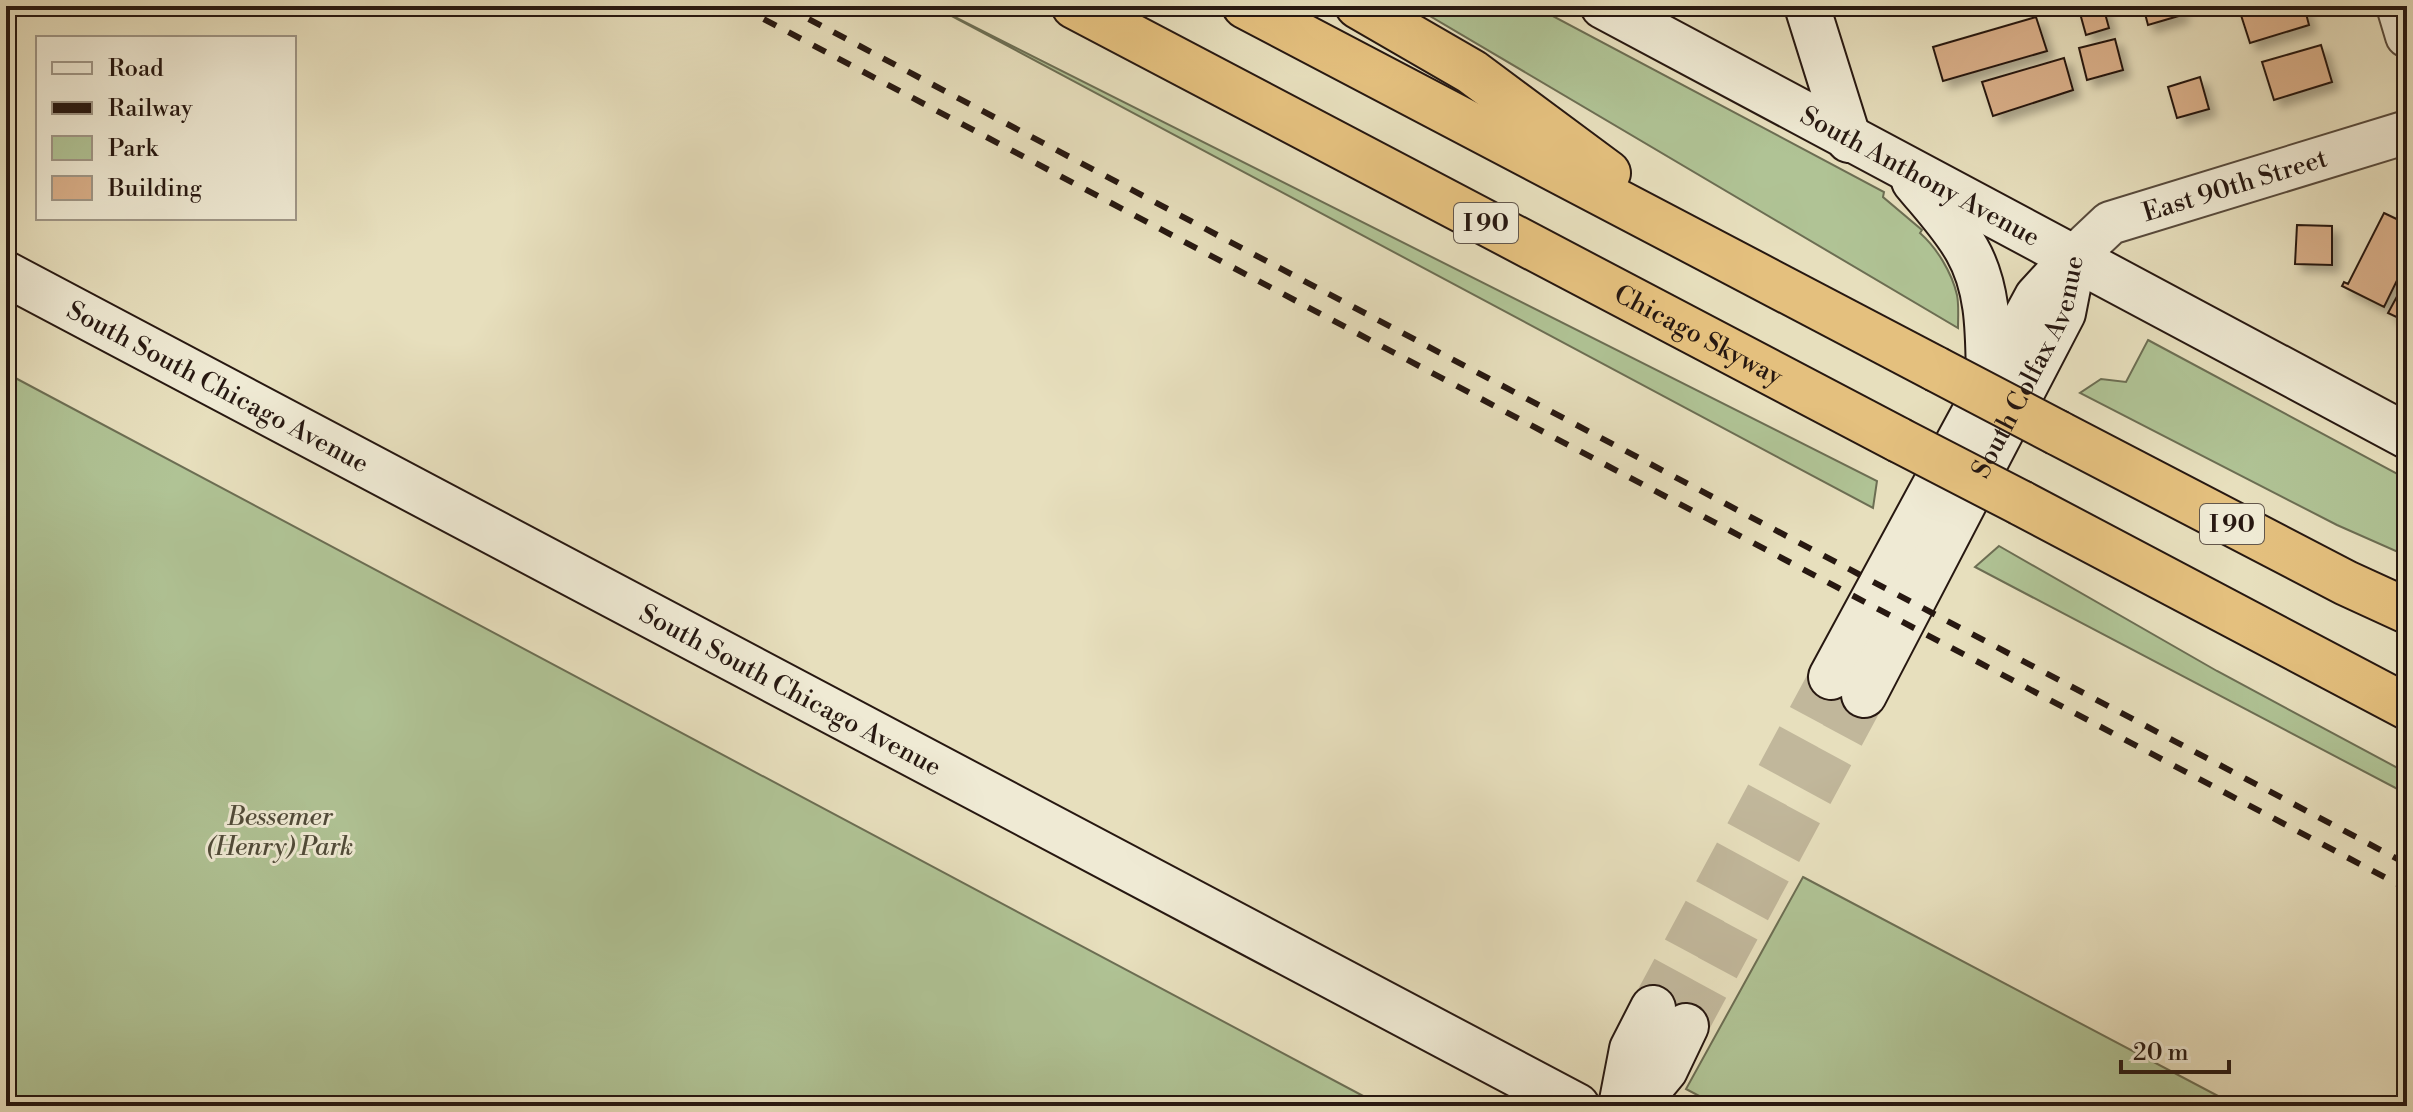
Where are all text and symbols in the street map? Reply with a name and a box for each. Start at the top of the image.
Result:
legend [36,36,296,220]
text: Road [108,54,164,84]
text: Railway [108,94,193,124]
street label: South Anthony Avenue [1795,100,2045,254]
text: Park [108,134,159,164]
street label: East 90th Street [2139,142,2331,229]
text: Building [107,174,202,204]
road number: I 90 [1454,203,1518,243]
street label: South Colfax Avenue [1965,253,2091,484]
street label: Chicago Skyway [1609,278,1789,393]
street label: South South Chicago Avenue [61,294,374,480]
road number: I 90 [2200,504,2264,544]
street label: South South Chicago Avenue [634,597,947,783]
park label: Bessemer (Henry) Park [207,801,353,863]
scale bar [2121,1024,2229,1074]
text: 20 m [2133,1038,2189,1068]

